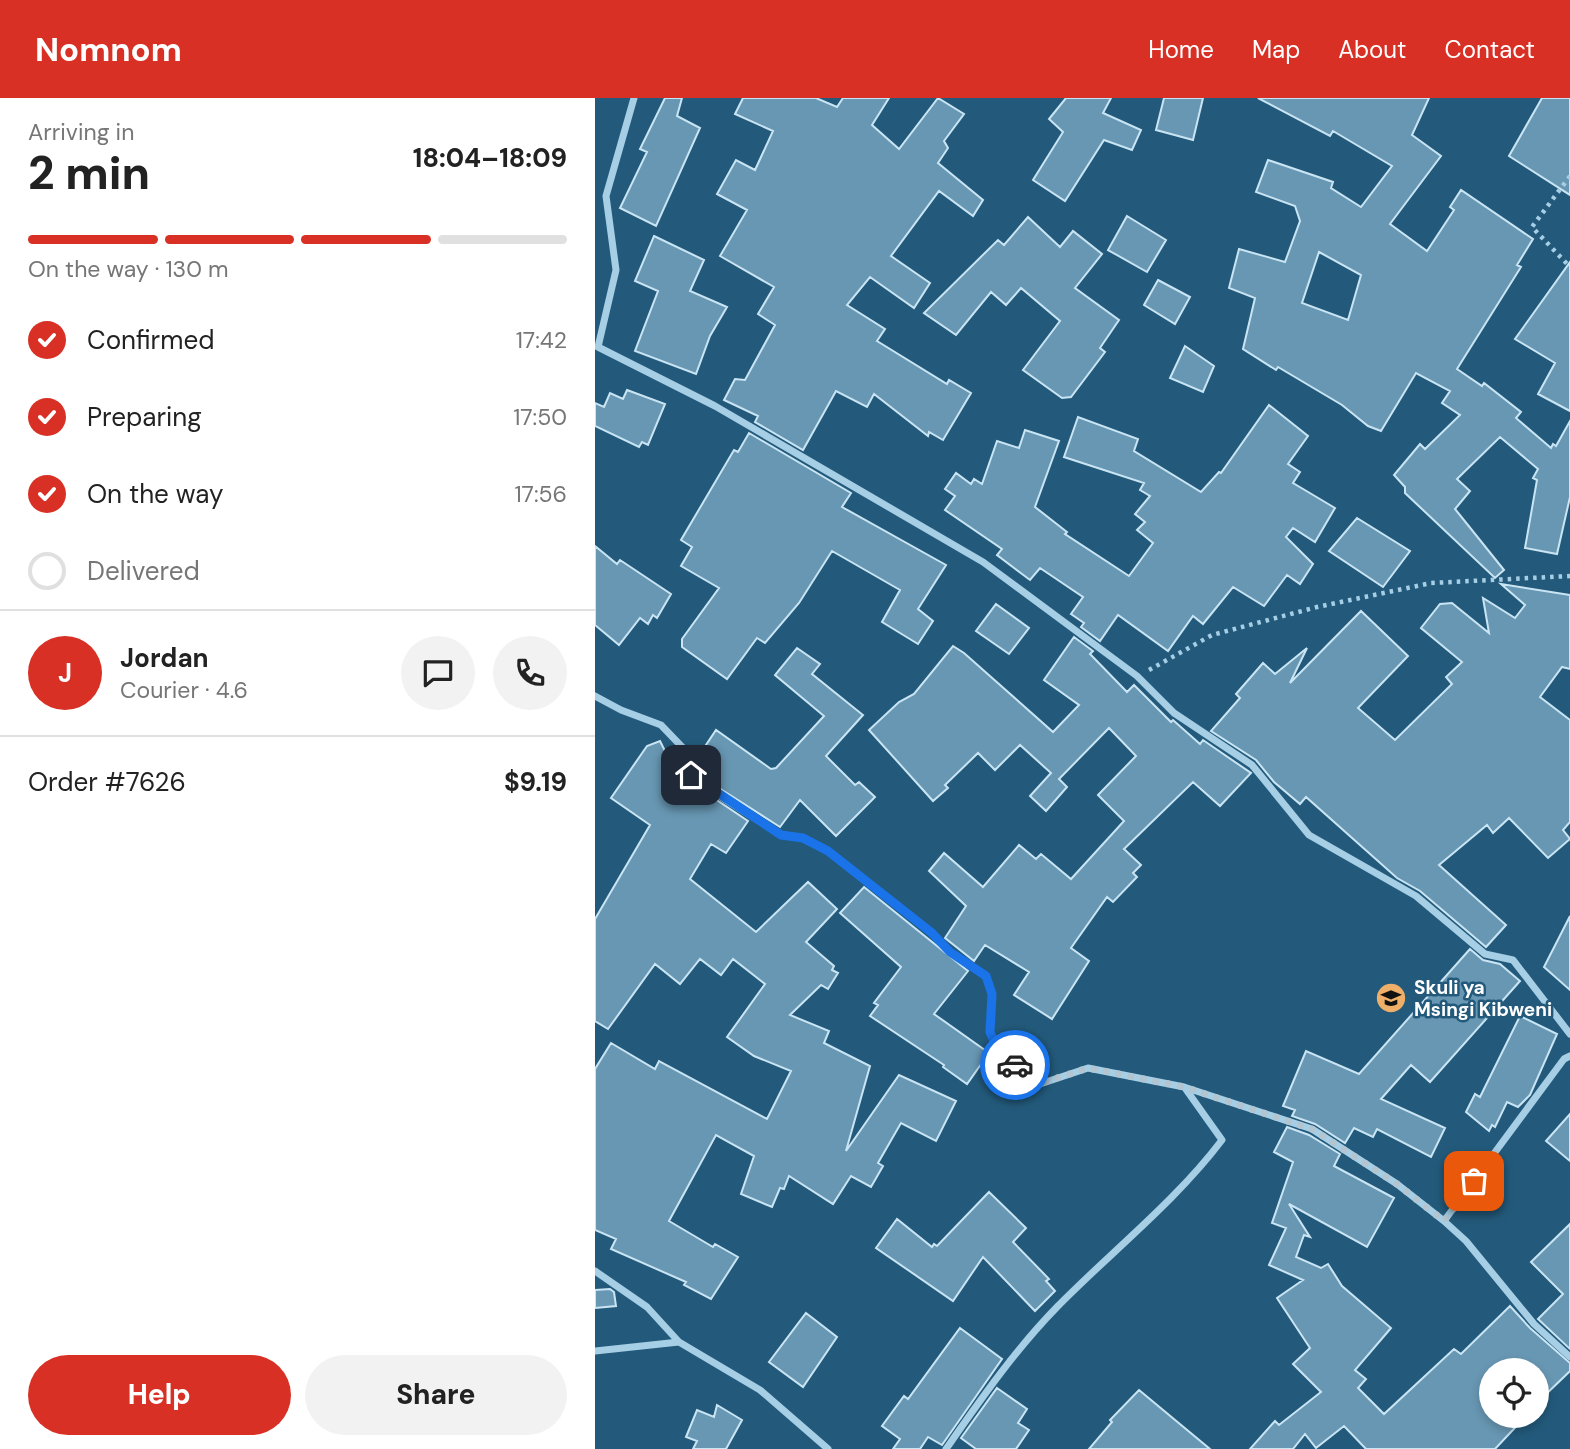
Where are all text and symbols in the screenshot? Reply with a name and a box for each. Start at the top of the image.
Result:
text: Nomnom [35,28,182,71]
text: Home [1148,34,1214,65]
text: Map [1252,34,1300,65]
text: About [1338,34,1407,65]
text: Contact [1445,34,1535,65]
text: Arriving in [28,117,134,147]
text: 18:04–18:09 [413,141,567,175]
text: 2 min [28,143,150,203]
text: On the way · 130 m [28,254,229,284]
icon: check [28,321,66,359]
text: Confirmed [87,323,214,357]
text: 17:42 [516,325,567,355]
icon: check [28,398,66,436]
text: Preparing [87,400,202,434]
text: 17:50 [513,402,567,432]
icon: check [28,475,66,513]
text: On the way [87,477,223,511]
text: 17:56 [514,479,567,509]
text: Delivered [87,554,200,588]
button: chat [401,636,475,710]
button: phone [493,636,567,710]
text: Jordan [120,641,209,675]
text: J [58,656,72,690]
text: Courier · 4.6 [120,675,248,705]
pin [661,745,721,805]
icon: home [672,756,710,794]
text: Order #7626 [28,765,186,799]
text: $9.19 [504,765,567,799]
place label: Skuli ya Msingi Kibweni [1414,975,1552,1022]
school or university icon: Skuli ya Msingi Kibweni [1374,981,1408,1015]
courier [980,1030,1050,1100]
icon: car [996,1046,1034,1084]
pin [1444,1151,1504,1211]
icon: bag [1455,1162,1493,1200]
button: Help [28,1355,291,1435]
button: Share [305,1355,567,1435]
map controls [1479,1358,1549,1428]
button: locate [1479,1358,1549,1428]

